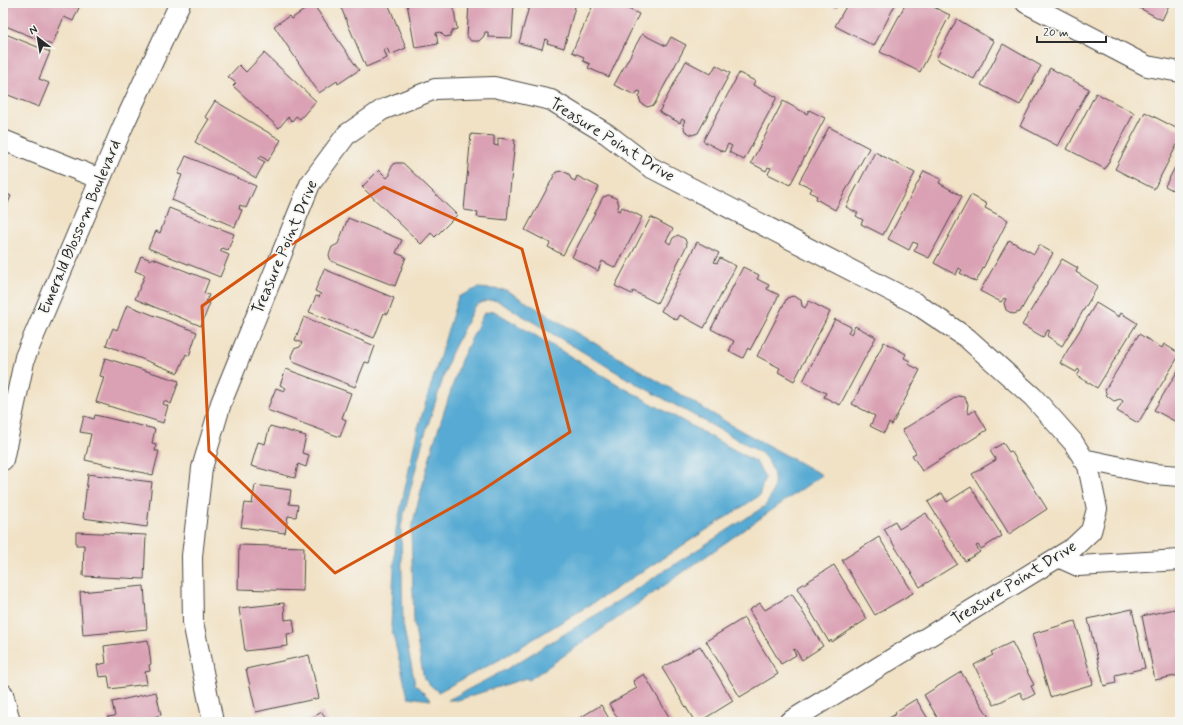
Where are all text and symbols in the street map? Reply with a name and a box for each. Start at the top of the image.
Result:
north arrow [18,18,58,58]
scale bar [1037,18,1106,44]
text: N [27,22,40,38]
text: 20 m [1043,25,1069,41]
street label: Treasure Point Drive [545,93,679,187]
street label: Emerald Blossom Boulevard [34,137,126,317]
street label: Treasure Point Drive [247,177,323,317]
street label: Treasure Point Drive [947,536,1081,630]

